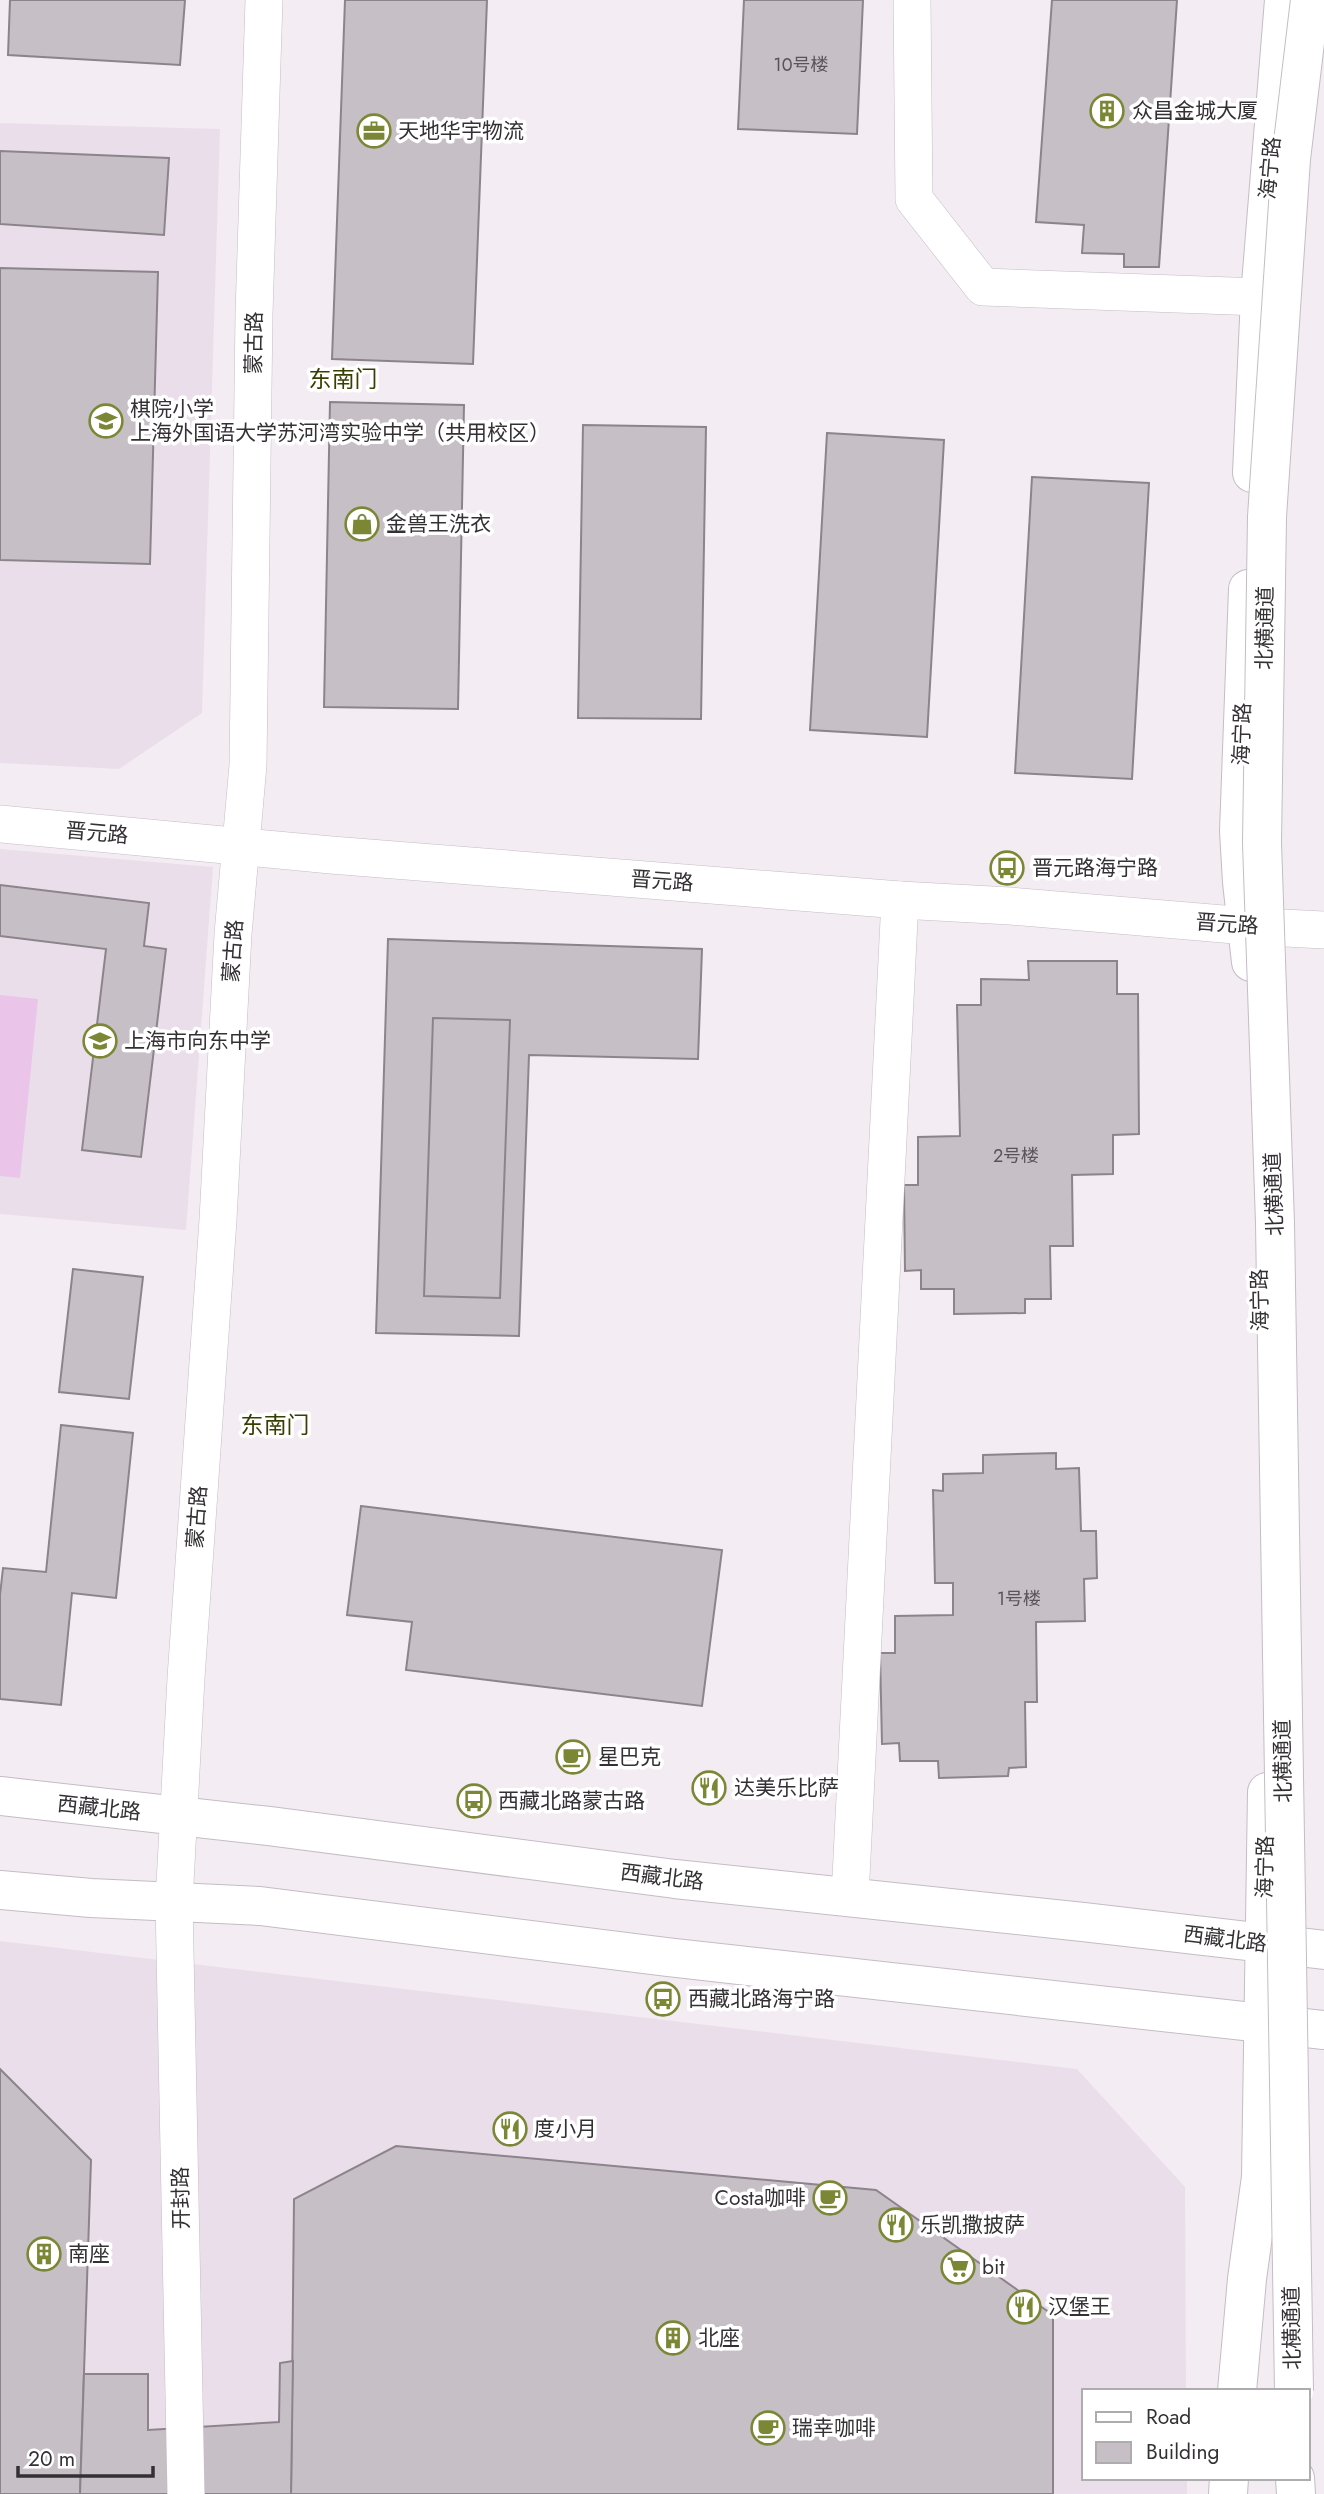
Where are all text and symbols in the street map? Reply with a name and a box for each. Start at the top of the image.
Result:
house number: 10号楼 [774,52,828,78]
building icon: 众昌金城大厦 [1088,92,1126,130]
place label: 众昌金城大厦 [1132,96,1258,126]
office icon: 天地华宇物流 [355,112,393,150]
place label: 天地华宇物流 [398,116,524,146]
street label: 海宁路 [1252,135,1288,201]
street label: 蒙古路 [238,311,270,375]
district label: 东南门 [309,362,378,396]
place label: 棋院小学 上海外国语大学苏河湾实验中学（共用校区） [130,394,550,448]
school or university icon: 棋院小学 上海外国语大学苏河湾实验中学（共用校区） [87,402,125,440]
shop icon: 金兽王洗衣 [343,505,381,543]
place label: 金兽王洗衣 [386,509,491,539]
street label: 北横通道 [1249,586,1281,670]
street label: 海宁路 [1226,702,1258,766]
street label: 晋元路 [64,815,130,851]
bus stop icon: 晋元路海宁路 [988,849,1026,887]
place label: 晋元路海宁路 [1032,853,1158,883]
street label: 晋元路 [630,864,694,898]
street label: 晋元路 [1195,907,1259,941]
street label: 蒙古路 [216,919,250,983]
school or university icon: 上海市向东中学 [81,1022,119,1060]
place label: 上海市向东中学 [124,1026,271,1056]
house number: 2号楼 [993,1143,1039,1169]
street label: 北横通道 [1258,1152,1290,1236]
street label: 海宁路 [1244,1268,1276,1332]
district label: 东南门 [241,1408,310,1442]
street label: 蒙古路 [180,1485,214,1549]
house number: 1号楼 [997,1586,1041,1612]
street label: 北横通道 [1267,1719,1299,1803]
cafe icon: 星巴克 [554,1738,592,1776]
place label: 星巴克 [598,1742,661,1772]
restaurant icon: 达美乐比萨 [690,1769,728,1807]
place label: 达美乐比萨 [734,1773,839,1803]
bus stop icon: 西藏北路蒙古路 [455,1782,493,1820]
place label: 西藏北路蒙古路 [498,1786,645,1816]
street label: 西藏北路 [56,1789,142,1827]
street label: 海宁路 [1249,1835,1281,1899]
street label: 西藏北路 [618,1857,706,1897]
street label: 西藏北路 [1181,1919,1269,1959]
bus stop icon: 西藏北路海宁路 [644,1980,682,2018]
place label: 西藏北路海宁路 [688,1984,835,2014]
restaurant icon: 度小月 [491,2110,529,2148]
place label: 度小月 [534,2114,597,2144]
street label: 开封路 [165,2166,197,2230]
cafe icon: Costa咖啡 [811,2179,849,2217]
place label: Costa咖啡 [715,2183,806,2213]
restaurant icon: 乐凯撒披萨 [877,2206,915,2244]
place label: 乐凯撒披萨 [920,2210,1025,2240]
building icon: 南座 [25,2235,63,2273]
place label: 南座 [68,2239,110,2269]
supermarket icon: bit [939,2248,977,2286]
place label: bit [982,2252,1004,2282]
street label: 北横通道 [1276,2286,1308,2370]
restaurant icon: 汉堡王 [1005,2288,1043,2326]
place label: 汉堡王 [1048,2292,1111,2322]
building icon: 北座 [654,2319,692,2357]
place label: 北座 [698,2323,740,2353]
legend [1082,2389,1310,2480]
text: Road [1146,2402,1191,2432]
cafe icon: 瑞幸咖啡 [749,2409,787,2447]
place label: 瑞幸咖啡 [792,2413,876,2443]
scale bar [18,2434,152,2478]
text: Building [1146,2437,1219,2467]
text: 20 m [28,2444,75,2474]

